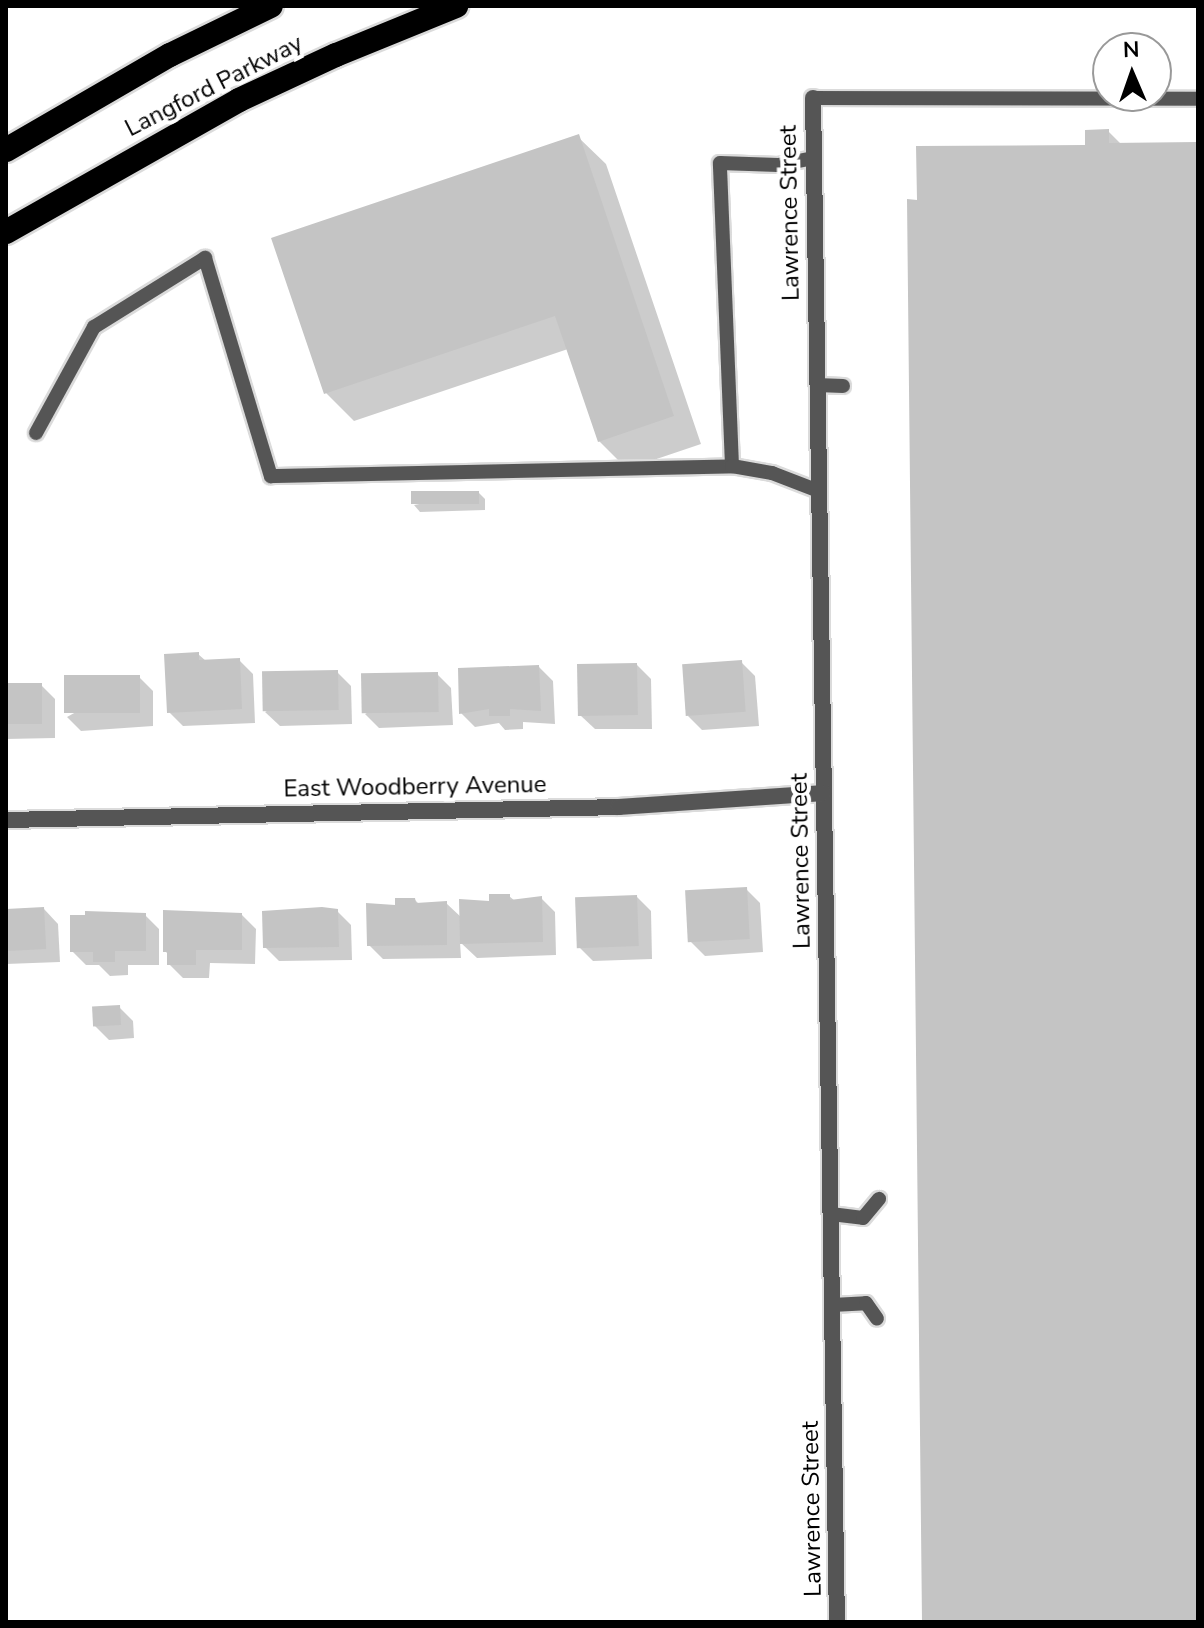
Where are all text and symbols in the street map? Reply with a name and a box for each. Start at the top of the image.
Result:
street label: Langford Parkway [120,29,308,143]
north arrow [1092,32,1172,112]
text: N [1122,35,1140,65]
street label: Lawrence Street [774,125,806,301]
street label: East Woodberry Avenue [283,770,547,804]
street label: Lawrence Street [785,773,817,949]
street label: Lawrence Street [796,1421,828,1597]

